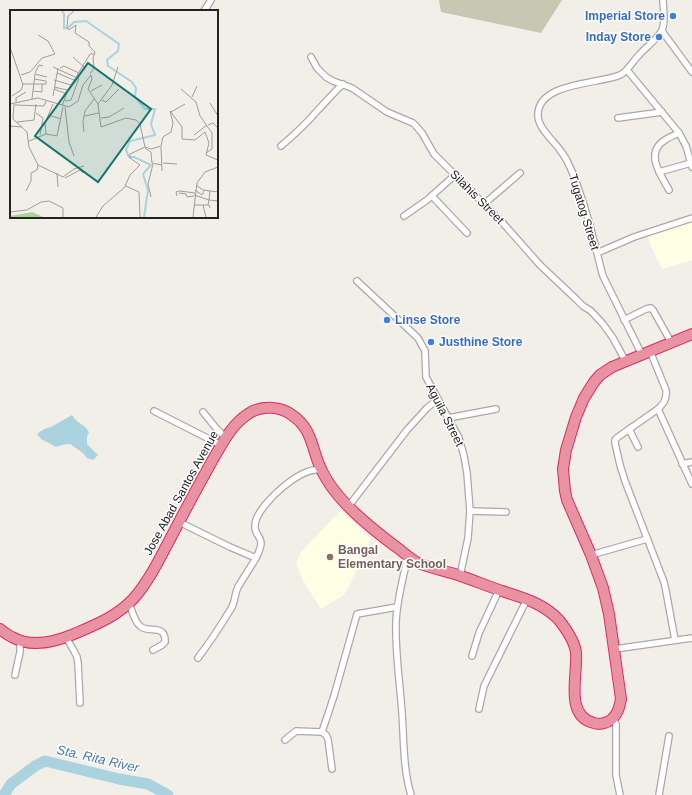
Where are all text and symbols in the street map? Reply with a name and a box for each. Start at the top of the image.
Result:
place label: Imperial Store [585,9,665,23]
inset map [10,10,218,218]
marker: Imperial Store [668,11,678,21]
place label: Inday Store [586,30,651,44]
marker: Inday Store [654,32,664,42]
street label: Silahis Street [447,167,507,227]
street label: Tugatog Street [566,172,602,252]
place label: Linse Store [395,313,461,327]
marker: Linse Store [382,315,392,325]
place label: Justhine Store [439,335,523,349]
marker: Justhine Store [426,337,436,347]
street label: Aguila Street [423,381,467,449]
street label: Jose Abad Santos Avenue [141,428,221,558]
place label: Bangal Elementary School [338,543,446,571]
marker: Bangal Elementary School [325,552,335,562]
water label: Sta. Rita River [55,742,141,775]

